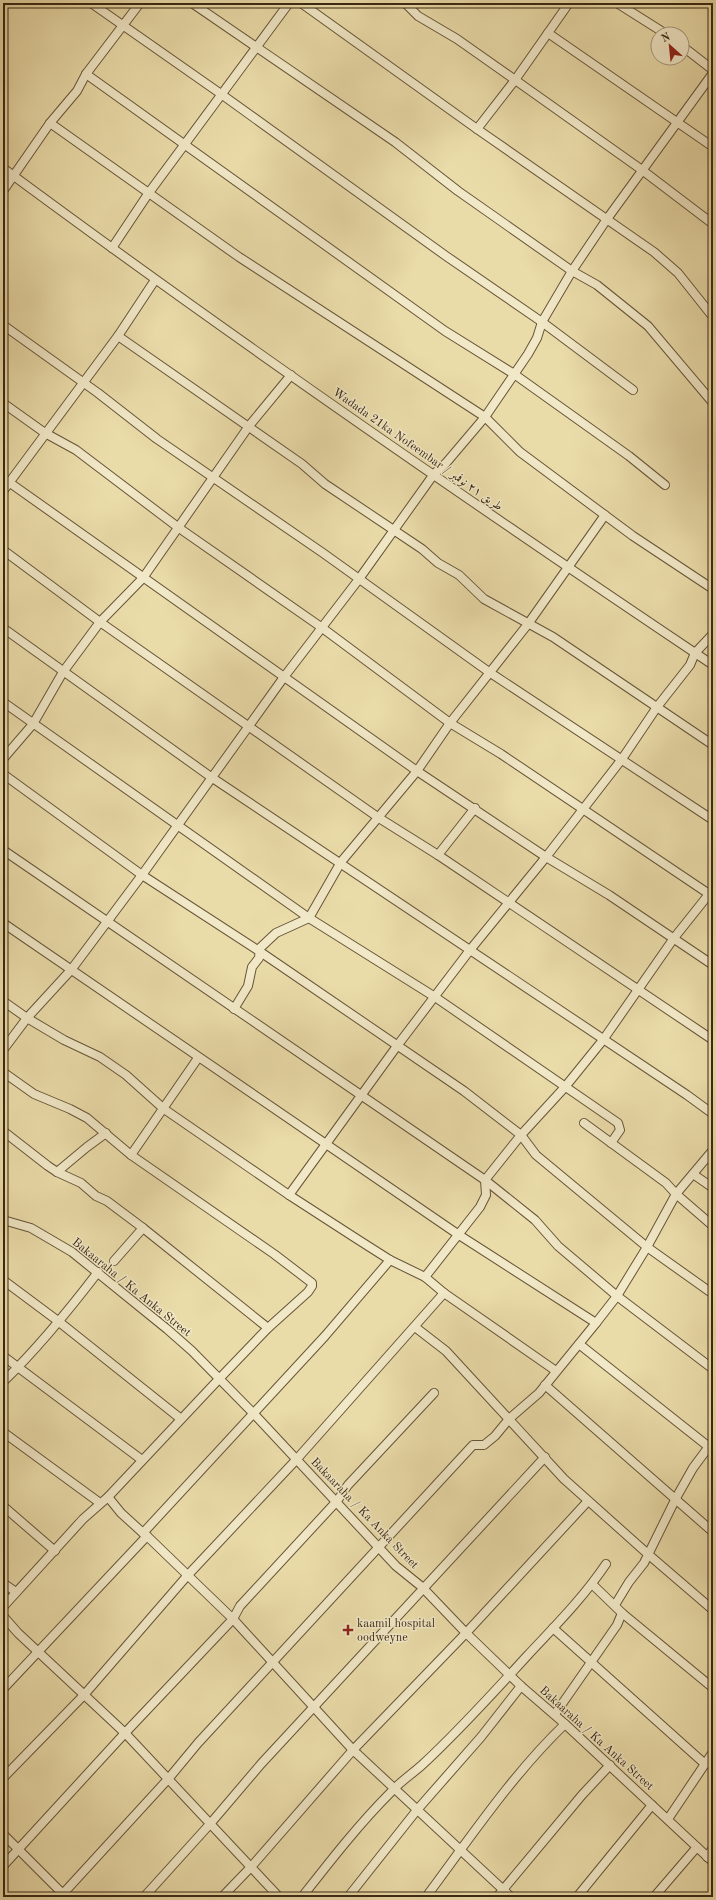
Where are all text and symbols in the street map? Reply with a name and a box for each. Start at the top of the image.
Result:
north arrow [650,26,690,66]
text: N [660,31,673,45]
street label: Wadada 21ka Nofeembar / طريق ٢١ نوفمبر [330,386,505,514]
street label: Bakaaraha / Ka Anka Street [70,1236,193,1339]
street label: Bakaaraha / Ka Anka Street [308,1456,420,1571]
place label: kaamil hospital oodweyne [357,1618,435,1644]
marker: kaamil hospital oodweyne [342,1624,354,1636]
street label: Bakaaraha / Ka Anka Street [537,1684,656,1793]

